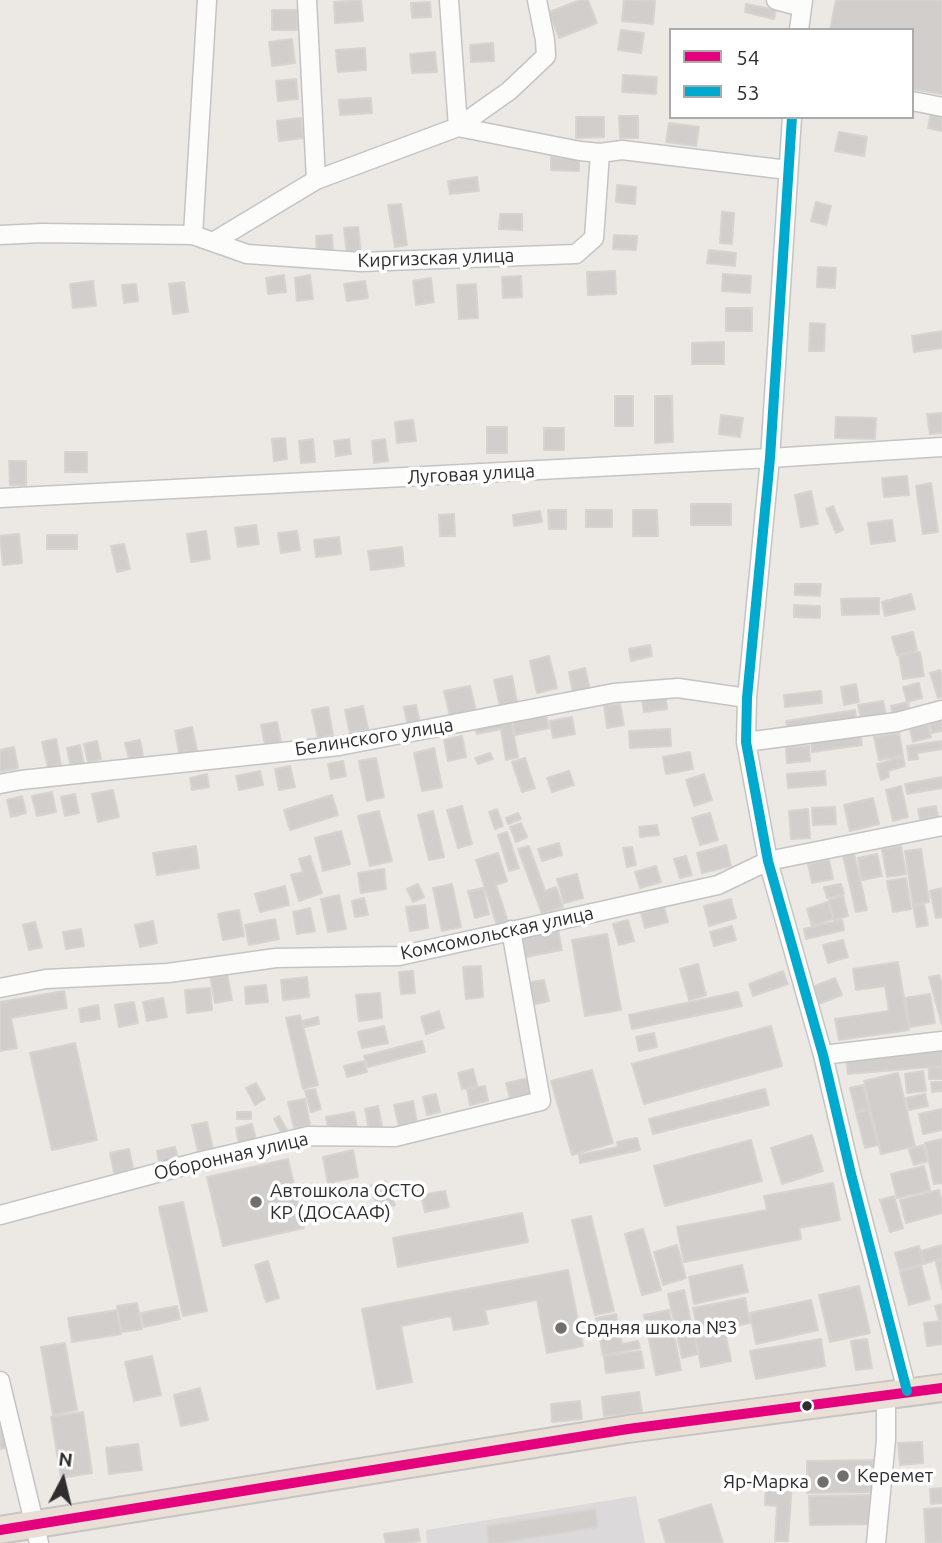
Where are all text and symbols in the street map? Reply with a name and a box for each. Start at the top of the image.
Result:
legend [669,28,914,119]
text: 54 [736,45,760,69]
text: 53 [736,80,760,104]
street label: Киргизская улица [357,244,515,272]
street label: Луговая улица [407,459,535,489]
street label: Белинского улица [293,713,455,761]
street label: Комсомольская улица [398,901,596,965]
street label: Оборонная улица [152,1127,310,1185]
place label: Автошкола ОСТО КР (ДОСААФ) [270,1180,425,1224]
marker: Автошкола ОСТО КР (ДОСААФ) [248,1194,264,1210]
place label: Срдняя школа №3 [575,1317,738,1339]
marker: Срдняя школа №3 [553,1320,569,1336]
unlabelled marker [800,1399,814,1413]
north arrow [28,1445,98,1515]
text: N [57,1447,74,1471]
place label: Керемет [857,1465,933,1487]
marker: Керемет [835,1468,851,1484]
place label: Яр-Марка [723,1471,809,1493]
marker: Яр-Марка [815,1474,831,1490]

